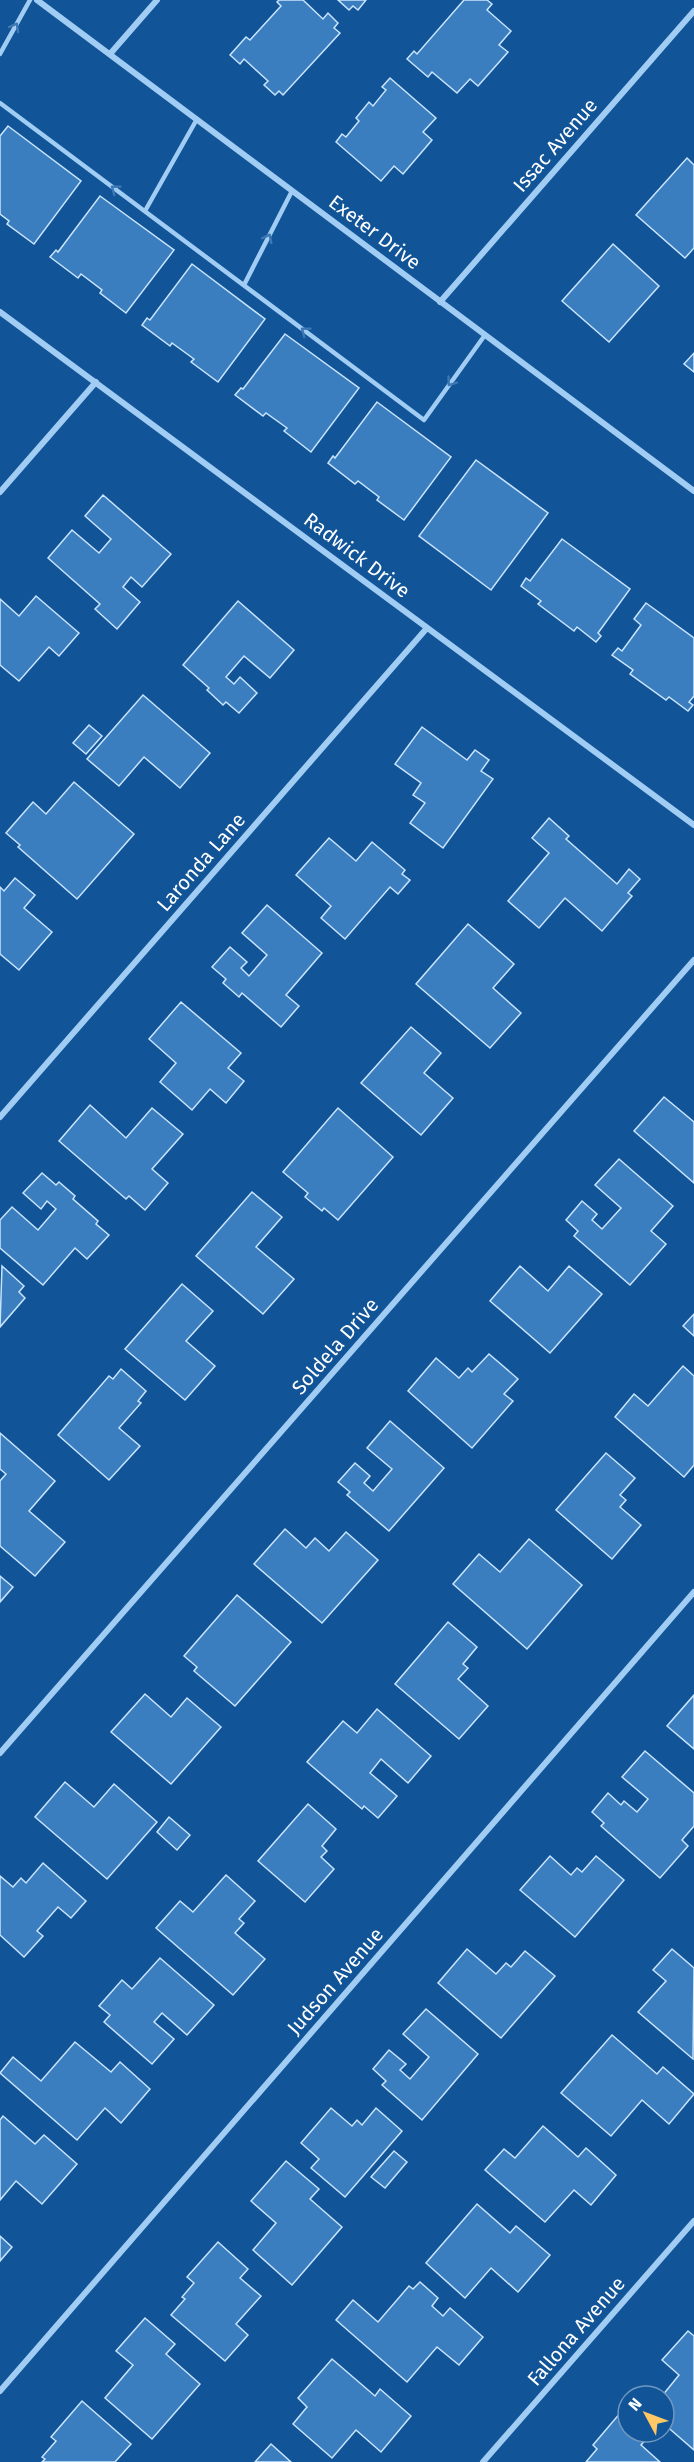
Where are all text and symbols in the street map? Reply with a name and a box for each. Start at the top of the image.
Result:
one-way arrow [8,23,19,33]
street label: Issac Avenue [508,93,602,197]
one-way arrow [111,185,122,196]
street label: Exeter Drive [324,190,426,274]
one-way arrow [261,234,272,244]
one-way arrow [300,327,311,338]
one-way arrow [447,376,458,387]
street label: Radwick Drive [299,507,415,603]
street label: Laronda Lane [152,808,250,916]
street label: Soldela Drive [287,1293,383,1399]
street label: Judson Avenue [282,1923,388,2039]
street label: Fallona Avenue [522,2271,630,2391]
north arrow [616,2384,676,2444]
text: N [624,2394,646,2415]

